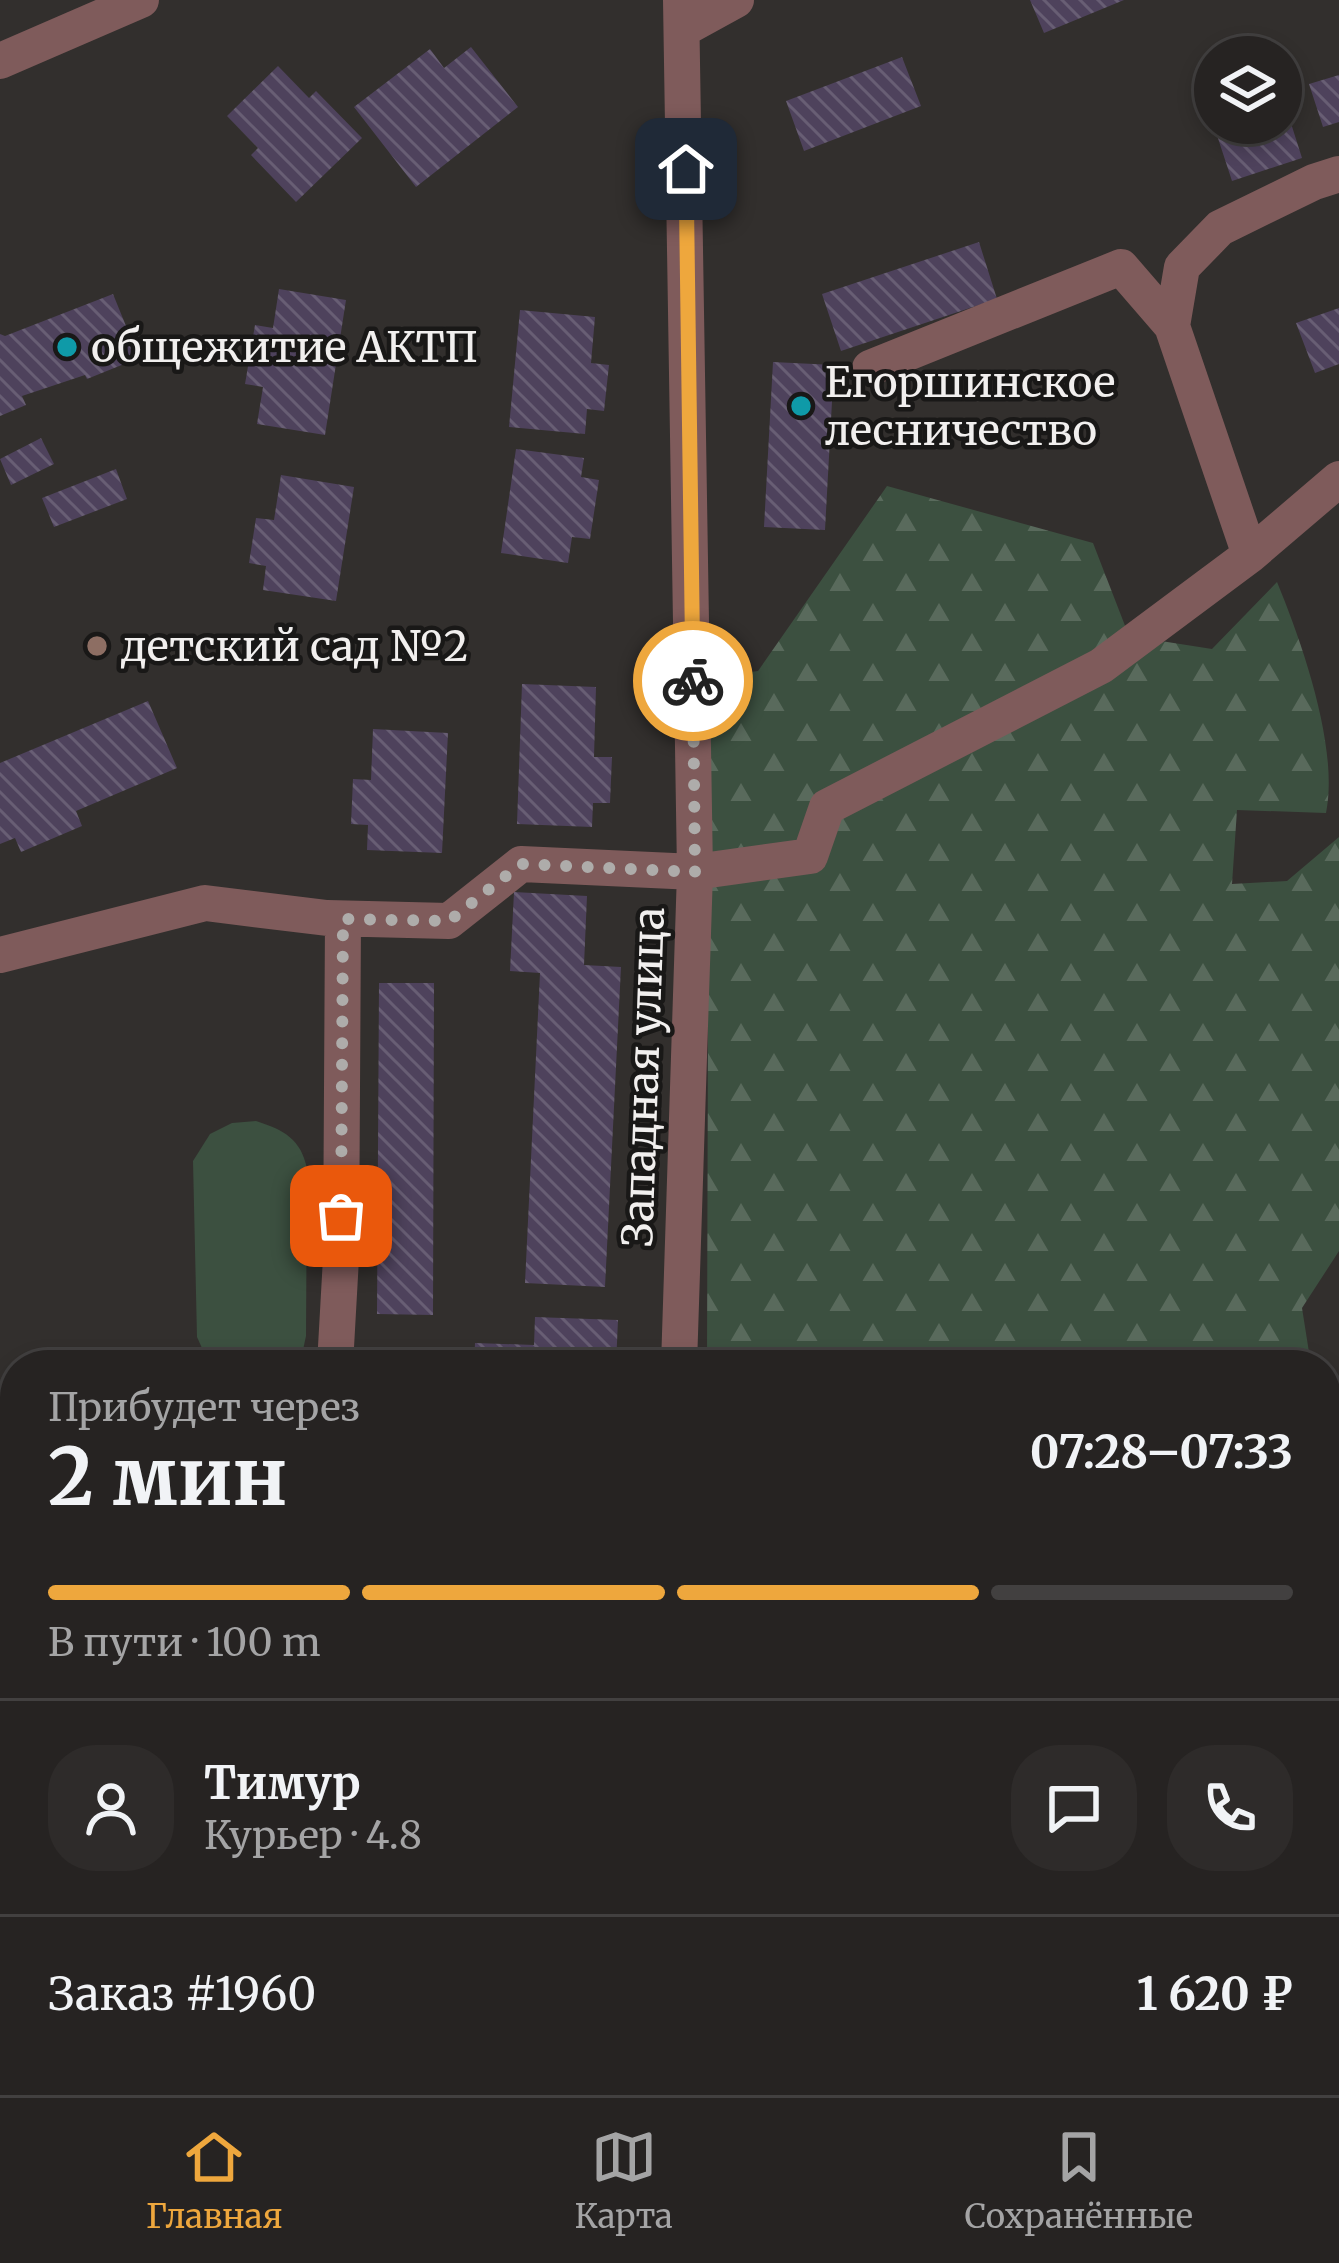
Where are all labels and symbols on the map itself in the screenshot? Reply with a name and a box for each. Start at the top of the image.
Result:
pin [635,118,737,220]
place label: общежитие АКТП [91,321,478,373]
marker: общежитие АКТП [54,334,80,360]
place label: Егоршинское лесничество [825,356,1115,456]
marker: Егоршинское лесничество [788,393,814,419]
place label: детский сад №2 [120,620,468,672]
courier [633,621,753,741]
marker: детский сад №2 [84,633,110,659]
street label: Западная улица [611,906,675,1248]
pin [290,1165,392,1267]

